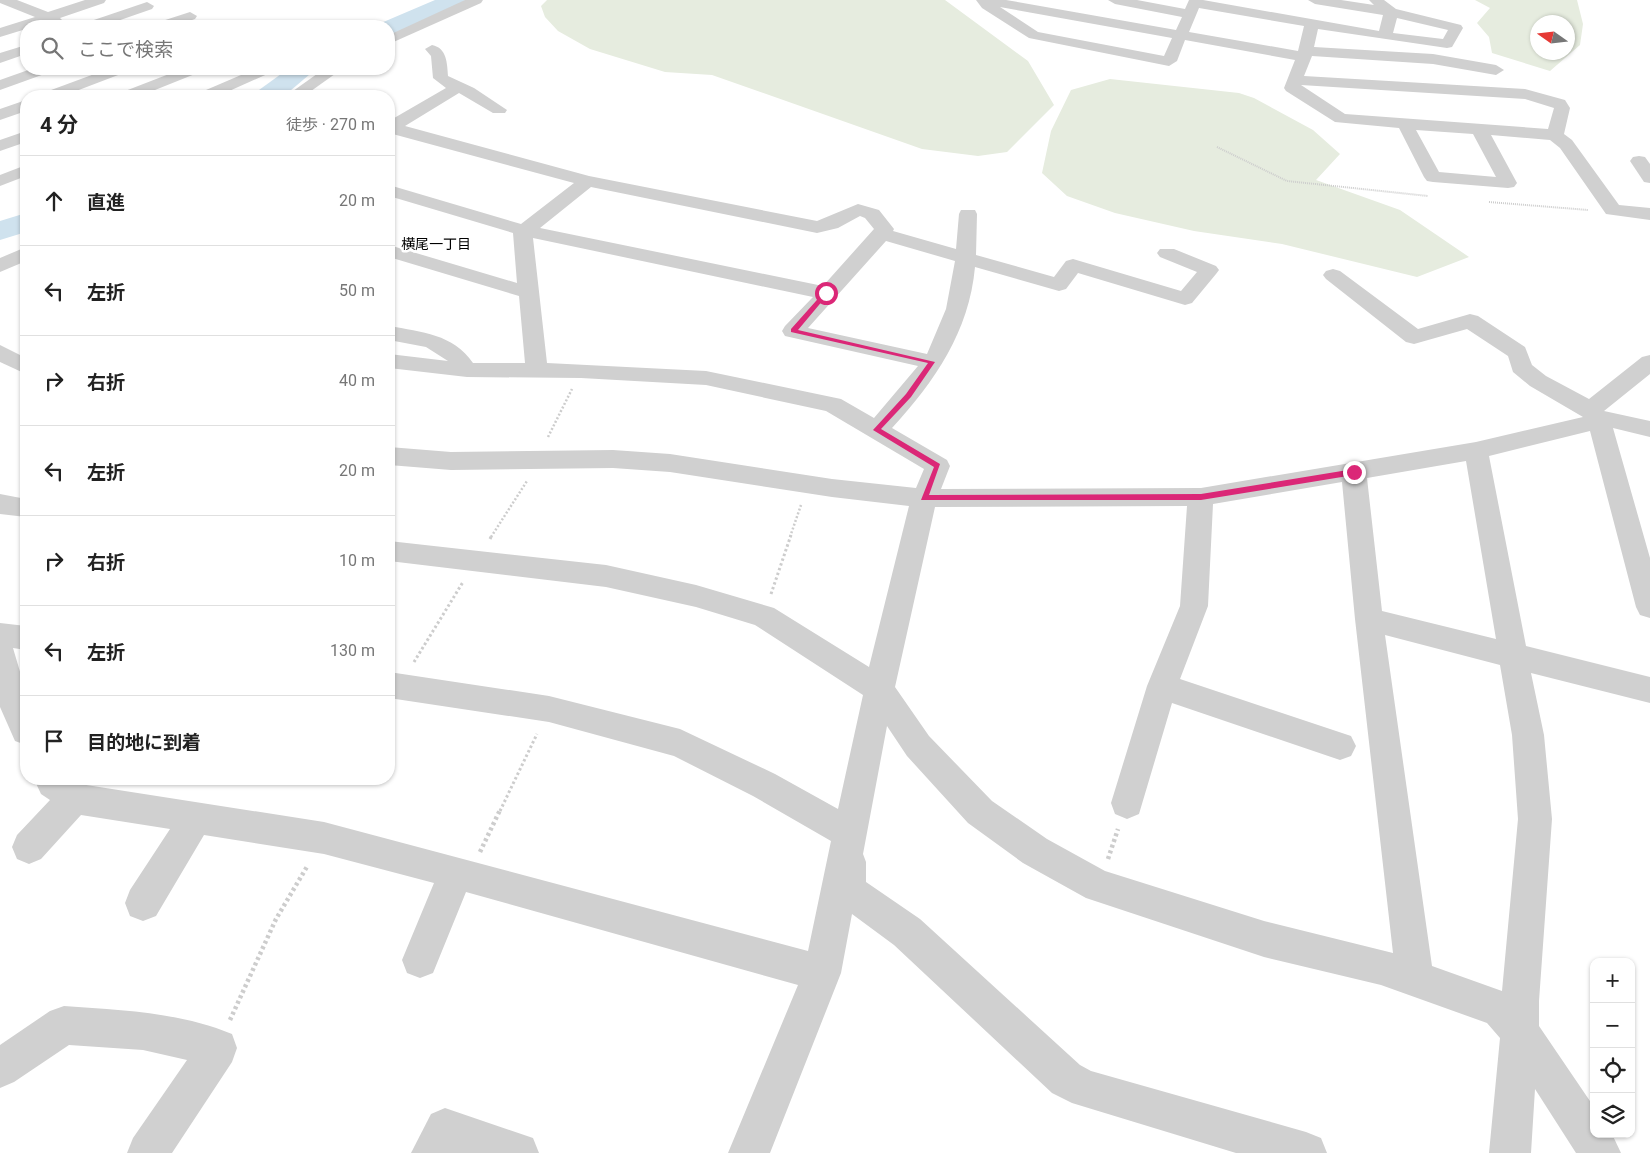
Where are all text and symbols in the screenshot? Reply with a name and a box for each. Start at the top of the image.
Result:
north arrow [1530,15,1575,60]
search box [20,20,395,75]
icon: search [38,34,66,62]
text: ここで検索 [78,38,173,61]
text: 4 分 [40,113,78,137]
text: 徒歩 · 270 m [286,115,375,134]
icon: ahead [40,187,68,215]
text: 直進 [87,191,125,214]
text: 20 m [339,191,375,210]
district label: 横尾一丁目 [401,236,471,252]
icon: left [40,277,68,305]
text: 左折 [87,281,125,304]
text: 50 m [339,281,375,300]
route start [815,282,838,305]
icon: right [40,367,68,395]
text: 右折 [87,371,125,394]
text: 40 m [339,371,375,390]
icon: left [40,457,68,485]
text: 左折 [87,461,125,484]
text: 20 m [339,461,375,480]
route end [1343,461,1366,484]
icon: right [40,547,68,575]
text: 右折 [87,551,125,574]
text: 10 m [339,551,375,570]
icon: left [40,637,68,665]
text: 左折 [87,641,125,664]
text: 130 m [330,641,375,660]
icon: arrive [40,727,68,755]
text: 目的地に到着 [87,731,201,754]
map controls [1590,958,1635,1138]
button: + [1590,958,1635,1003]
button: − [1590,1003,1635,1048]
button: locate [1590,1048,1635,1093]
button: layers [1590,1093,1635,1138]

